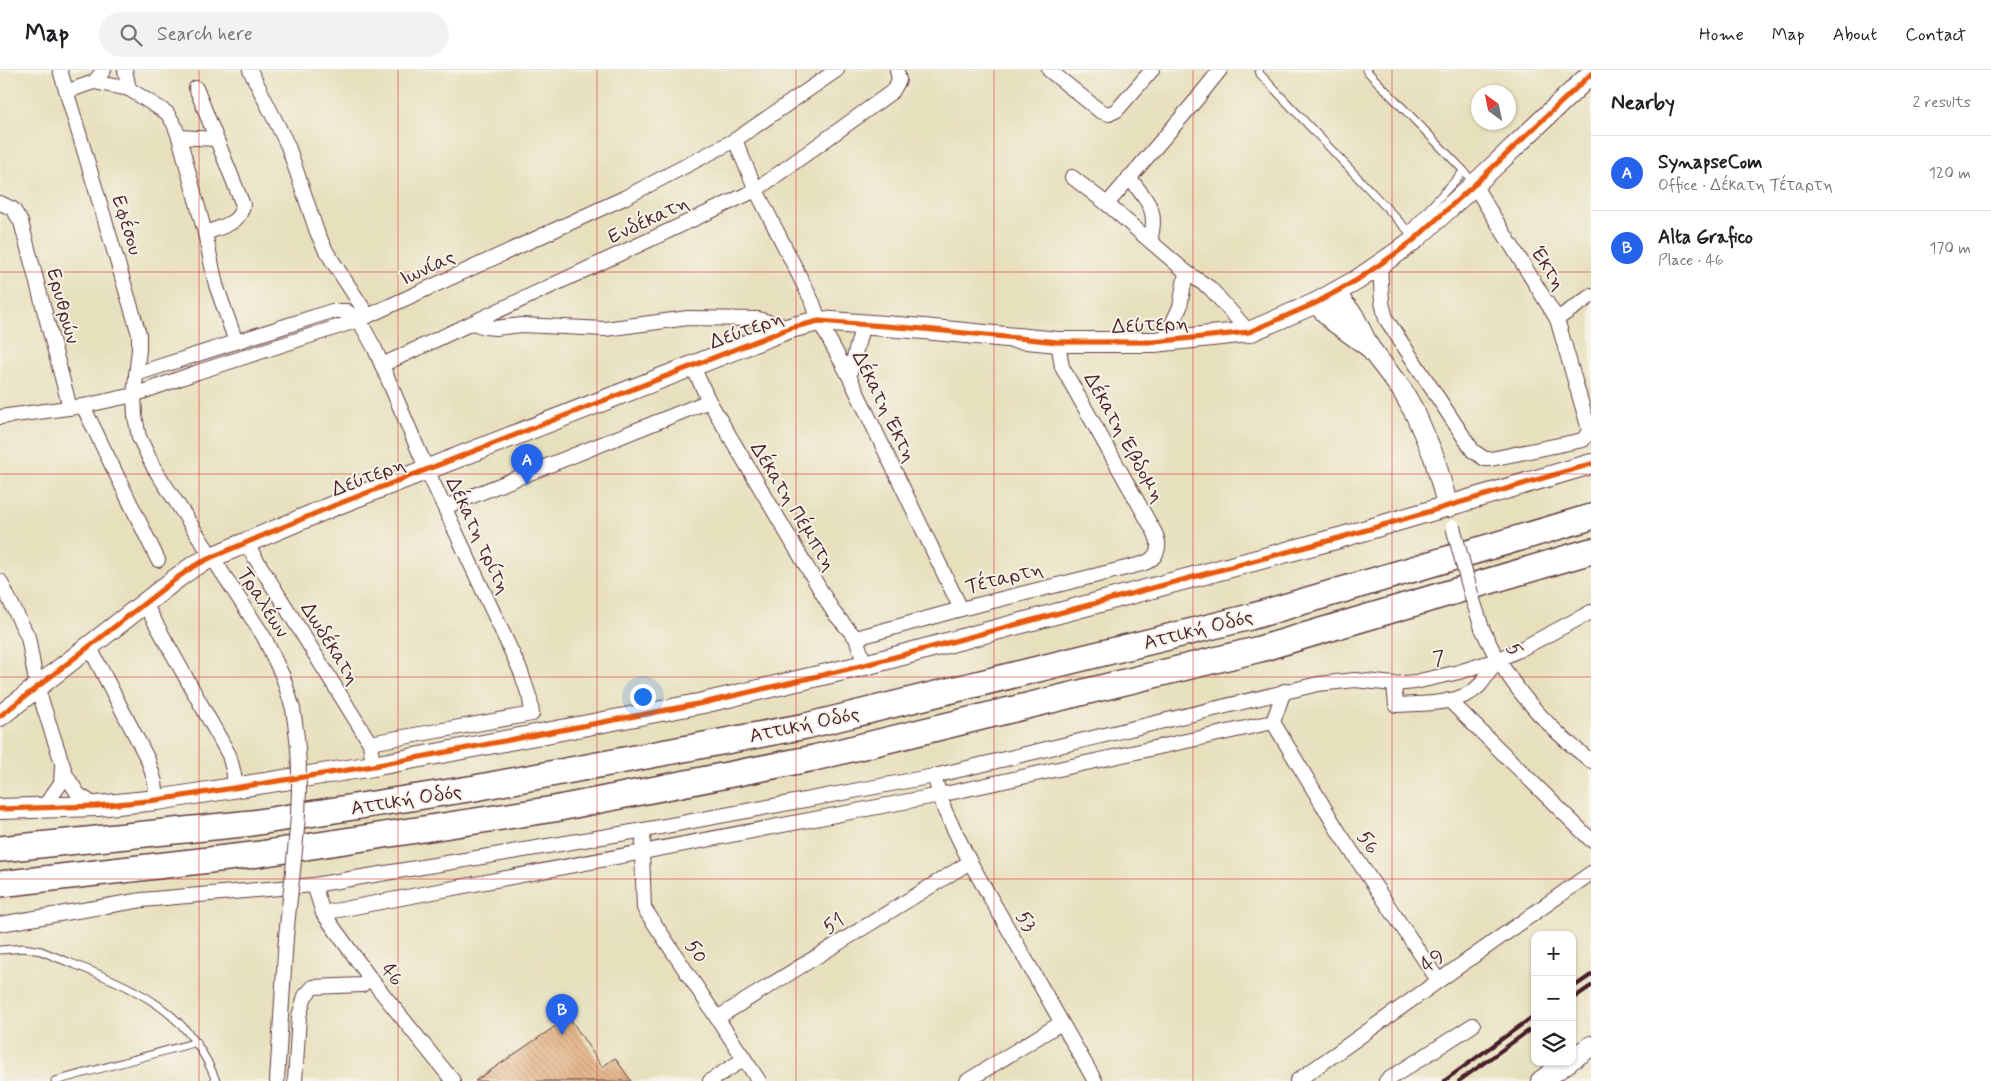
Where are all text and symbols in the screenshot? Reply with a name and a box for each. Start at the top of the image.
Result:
search box [99,12,449,57]
text: Map [25,19,69,50]
icon: search [117,21,145,49]
text: Search here [157,22,253,47]
text: Home [1699,23,1744,47]
text: Map [1772,23,1805,47]
text: About [1833,23,1877,47]
text: Contact [1905,23,1966,47]
north arrow [1471,85,1516,130]
text: Nearby [1611,89,1675,117]
text: 2 results [1913,92,1971,113]
text: SynapseCom [1658,150,1762,175]
text: A [1622,163,1632,184]
text: 120 m [1929,163,1971,184]
text: Office · Δέκατη Τέταρτη [1658,175,1833,196]
street label: Ενδέκατη [604,190,693,251]
street label: Εφέσου [105,192,148,259]
text: Alta Grafico [1658,225,1753,250]
text: B [1622,238,1632,259]
text: 170 m [1929,238,1971,259]
street label: Έκτη [1524,242,1572,296]
street label: Ιωνίας [396,244,460,293]
text: Place · 46 [1658,250,1724,271]
street label: Ερυθρών [40,266,86,347]
street label: Δεύτερη [706,305,787,356]
street label: Δεύτερη [1111,310,1189,341]
street label: Δέκατη Έκτη [845,346,922,467]
street label: Δέκατη Έβδομη [1077,368,1171,508]
street label: Δέκατη Πέμπτη [743,437,842,576]
pin: A [511,444,543,485]
street label: Δεύτερη [328,451,409,504]
street label: Δέκατη τρίτη [439,473,517,599]
street label: Τέταρτη [963,556,1046,601]
street label: Τραλέων [231,562,295,643]
street label: Δωδέκατη [294,597,366,690]
street label: Αττική Οδός [1141,604,1256,657]
street label: 5 [1499,638,1528,662]
street label: 7 [1430,644,1448,673]
your location [630,684,656,710]
street label: Αττική Οδός [747,701,862,750]
street label: Αττική Οδός [349,778,464,823]
street label: 56 [1350,826,1385,860]
street label: 53 [1009,906,1043,937]
street label: 51 [818,907,850,941]
map controls [1531,931,1576,1066]
button: + [1531,931,1576,976]
street label: 50 [678,935,714,969]
street label: 49 [1415,943,1450,979]
street label: 46 [374,958,409,992]
button: − [1531,976,1576,1021]
pin: B [546,994,578,1035]
button: layers [1531,1021,1576,1066]

